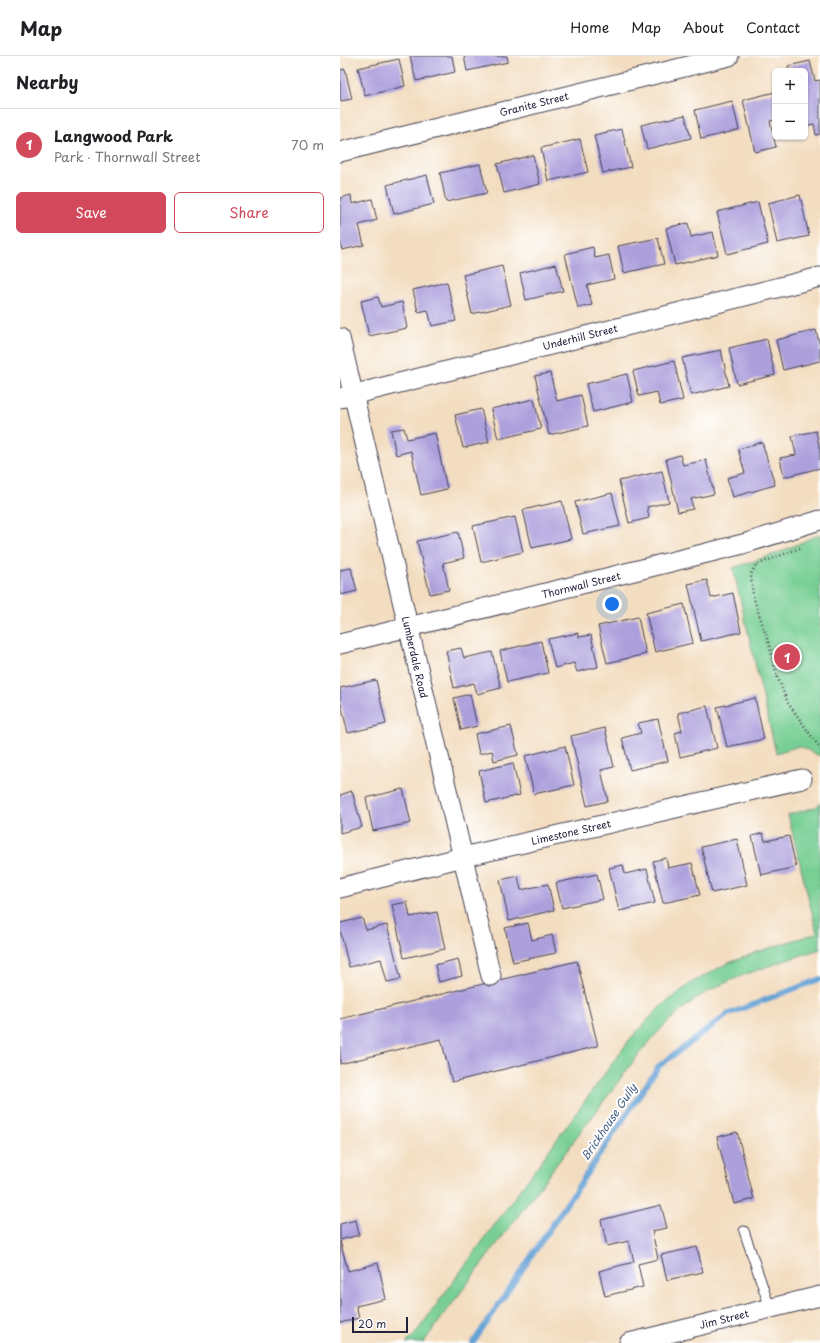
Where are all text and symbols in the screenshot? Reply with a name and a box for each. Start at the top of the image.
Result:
text: Map [20,14,62,42]
text: Home [570,17,609,38]
text: Map [631,17,661,38]
text: About [683,17,724,38]
text: Contact [746,17,800,38]
map controls [772,68,808,140]
button: + [772,68,808,104]
text: Nearby [16,69,78,95]
street label: Granite Street [498,88,570,119]
button: − [772,104,808,140]
text: Langwood Park [54,124,173,147]
text: 1 [26,135,32,154]
text: 70 m [291,135,324,154]
text: Park · Thornwall Street [54,147,200,166]
button: Save [16,192,166,233]
button: Share [174,192,324,233]
street label: Underhill Street [541,320,619,353]
street label: Thornwall Street [540,567,622,602]
your location [602,594,622,614]
street label: Lumberdale Road [399,615,432,699]
pin: 1 [774,642,800,672]
street label: Limestone Street [530,815,612,848]
water label: Brickhouse Gully [577,1079,641,1164]
street label: Jim Street [698,1305,750,1332]
scale bar [352,1315,408,1334]
text: 20 m [358,1315,386,1332]

